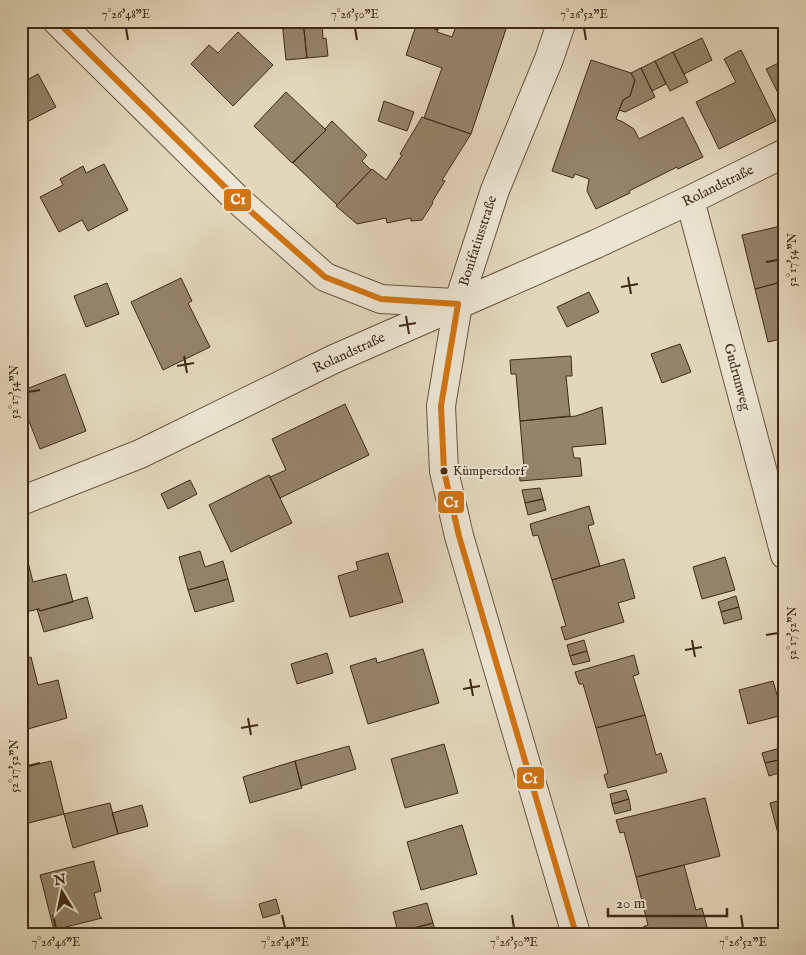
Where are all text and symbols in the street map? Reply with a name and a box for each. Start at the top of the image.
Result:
text: 7°26'48"E [102,7,150,22]
text: 7°26'50"E [331,7,379,22]
text: 7°26'52"E [560,7,608,22]
street label: Rolandstraße [679,161,757,211]
line badge: C1 [223,188,252,212]
text: C1 [230,191,246,209]
street label: Bonifatiusstraße [455,193,501,289]
text: 52°17'54"N [785,233,800,287]
street label: Rolandstraße [310,328,388,378]
street label: Gudrunweg [719,341,755,413]
text: 52°17'54"N [7,365,22,419]
place label: Kümpersdorf [453,463,527,480]
marker: Kümpersdorf [439,466,449,476]
line badge: C1 [437,490,465,514]
text: C1 [443,494,459,512]
text: 52°17'52"N [785,606,800,660]
text: 52°17'52"N [7,739,22,793]
line badge: C1 [516,766,545,790]
text: C1 [522,770,538,788]
north arrow [38,868,88,918]
text: N [51,870,67,890]
scale bar [608,885,727,917]
text: 20 m [616,894,646,913]
text: 7°26'46"E [32,935,80,950]
text: 7°26'48"E [261,935,309,950]
text: 7°26'50"E [490,935,538,950]
text: 7°26'52"E [719,935,767,950]

